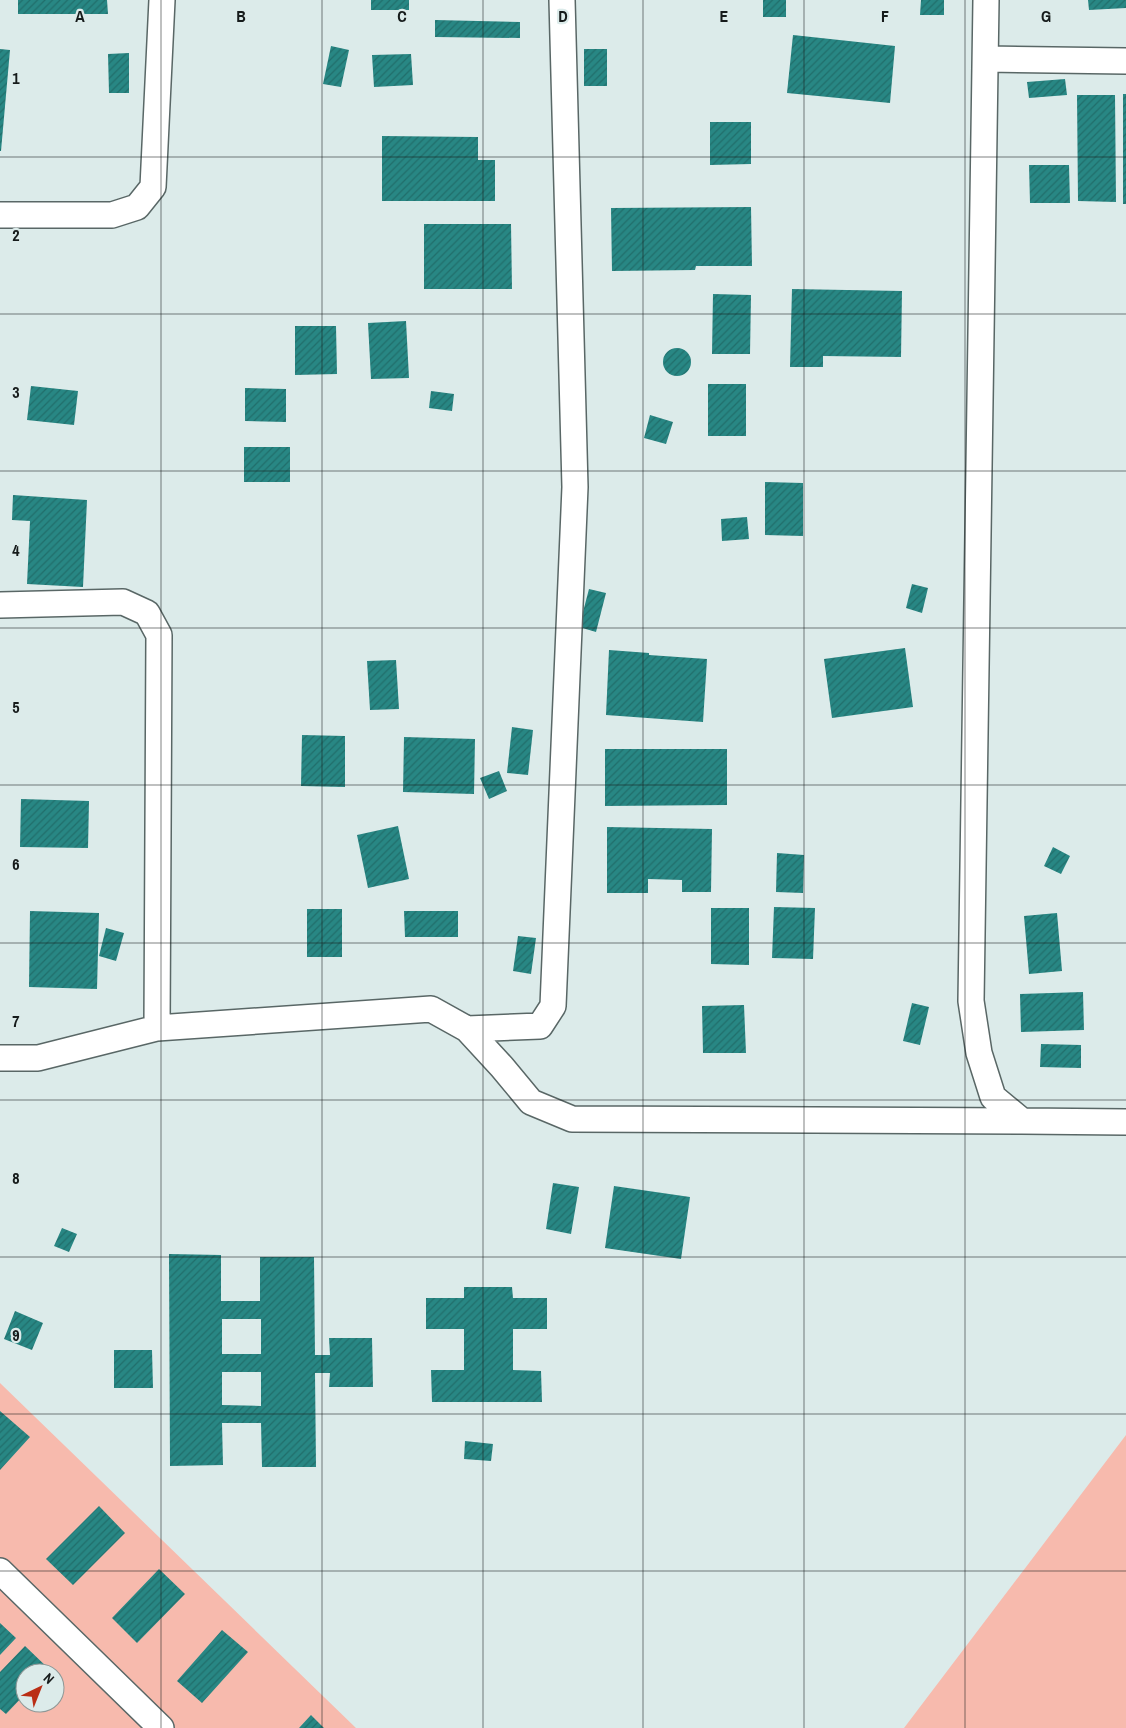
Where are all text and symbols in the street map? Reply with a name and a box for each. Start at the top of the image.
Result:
text: A [75,5,85,27]
text: B [236,5,246,27]
text: C [397,5,407,27]
text: D [558,5,568,27]
text: E [720,5,729,27]
text: F [881,5,889,27]
text: G [1041,5,1051,27]
text: 1 [12,67,20,89]
text: 2 [12,224,20,246]
text: 3 [12,381,20,403]
text: 4 [12,539,20,561]
text: 5 [12,696,20,718]
text: 6 [12,853,20,875]
text: 7 [12,1010,20,1032]
text: 8 [12,1167,20,1189]
text: 9 [12,1324,20,1346]
north arrow [15,1663,65,1713]
text: N [40,1669,58,1688]

